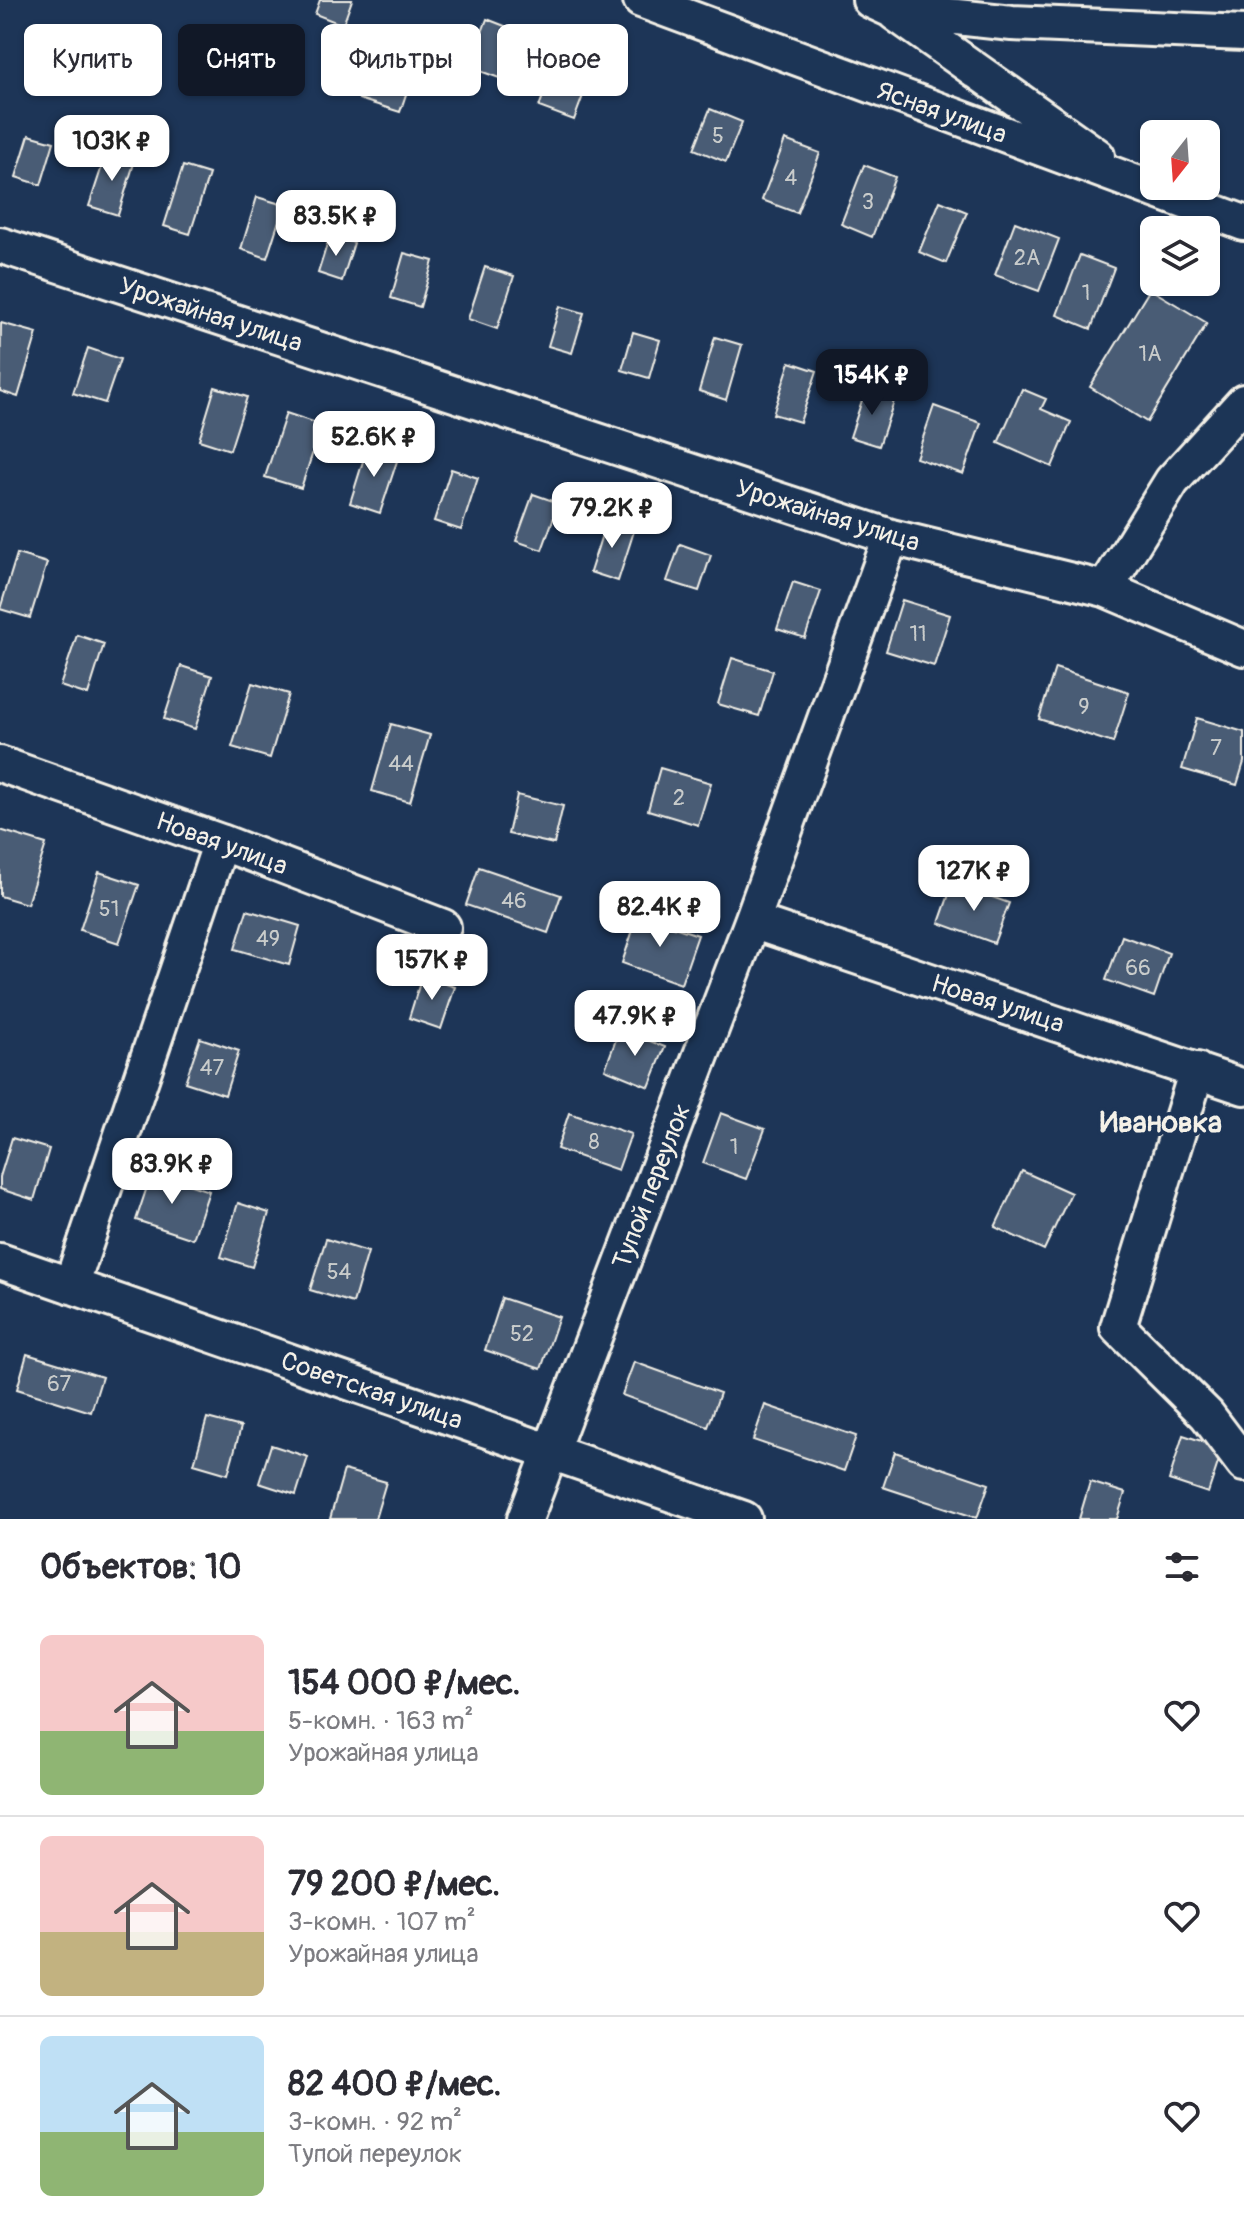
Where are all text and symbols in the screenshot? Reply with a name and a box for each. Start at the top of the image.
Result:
chip: Купить [24,24,162,96]
chip: Снять [178,24,305,96]
chip: Фильтры [321,24,481,96]
chip: Новое [497,24,628,96]
street label: Ясная улица [872,75,1011,151]
pin: 103K ₽ [47,115,177,183]
north arrow [1140,120,1220,200]
map controls [1140,120,1220,296]
house number: 5 [712,122,724,150]
text: 103K ₽ [72,125,152,157]
house number: 4 [785,164,798,192]
house number: 3 [862,188,874,216]
pin: 83.5K ₽ [262,190,410,258]
text: 83.5K ₽ [294,200,378,232]
button: layers [1140,216,1220,296]
house number: 2А [1014,244,1040,272]
street label: Урожайная улица [115,270,306,360]
house number: 1 [1082,279,1090,307]
house number: 1А [1139,340,1161,368]
pin: 154K ₽ [807,349,937,417]
text: 154K ₽ [834,359,910,391]
pin: 52.6K ₽ [300,411,448,479]
text: 52.6K ₽ [331,421,417,453]
street label: Урожайная улица [732,473,924,559]
pin: 79.2K ₽ [538,482,686,550]
text: 79.2K ₽ [570,492,654,524]
house number: 11 [909,620,927,648]
house number: 9 [1078,693,1090,721]
house number: 7 [1210,734,1222,762]
house number: 44 [388,750,414,778]
house number: 2 [673,784,685,812]
street label: Новая улица [151,805,292,883]
pin: 127K ₽ [909,845,1039,913]
text: 127K ₽ [936,855,1012,887]
pin: 82.4K ₽ [586,881,734,949]
house number: 46 [501,887,527,915]
text: 82.4K ₽ [617,891,703,923]
house number: 51 [99,895,119,923]
house number: 49 [256,925,280,953]
pin: 157K ₽ [367,934,497,1002]
text: 157K ₽ [395,944,469,976]
house number: 66 [1125,954,1151,982]
street label: Новая улица [927,967,1068,1040]
pin: 47.9K ₽ [561,990,709,1058]
text: 47.9K ₽ [593,1000,677,1032]
house number: 47 [200,1054,225,1082]
street label: Тупой переулок [606,1099,698,1273]
district label: Ивановка [1100,1104,1222,1141]
house number: 8 [588,1128,600,1156]
house number: 1 [730,1133,738,1161]
pin: 83.9K ₽ [98,1138,246,1206]
text: 83.9K ₽ [130,1148,214,1180]
house number: 54 [327,1258,352,1286]
house number: 52 [510,1320,534,1348]
street label: Советская улица [277,1345,467,1437]
house number: 67 [47,1370,71,1398]
icon: filters [1160,1545,1204,1589]
text: Объектов: 10 [40,1546,241,1589]
text: 154 000 ₽/мес. [288,1662,520,1705]
icon: home [104,1667,200,1763]
icon: heart [1160,1693,1204,1737]
text: 5-комн. · 163 m² [288,1705,473,1737]
text: Урожайная улица [288,1737,479,1769]
text: 79 200 ₽/мес. [288,1863,500,1906]
icon: home [104,1868,200,1964]
icon: heart [1160,1894,1204,1938]
text: 3-комн. · 107 m² [288,1906,476,1938]
text: Урожайная улица [288,1938,479,1970]
text: 82 400 ₽/мес. [288,2063,502,2106]
icon: home [104,2068,200,2164]
icon: heart [1160,2094,1204,2138]
text: 3-комн. · 92 m² [288,2106,462,2138]
text: Тупой переулок [288,2138,462,2170]

